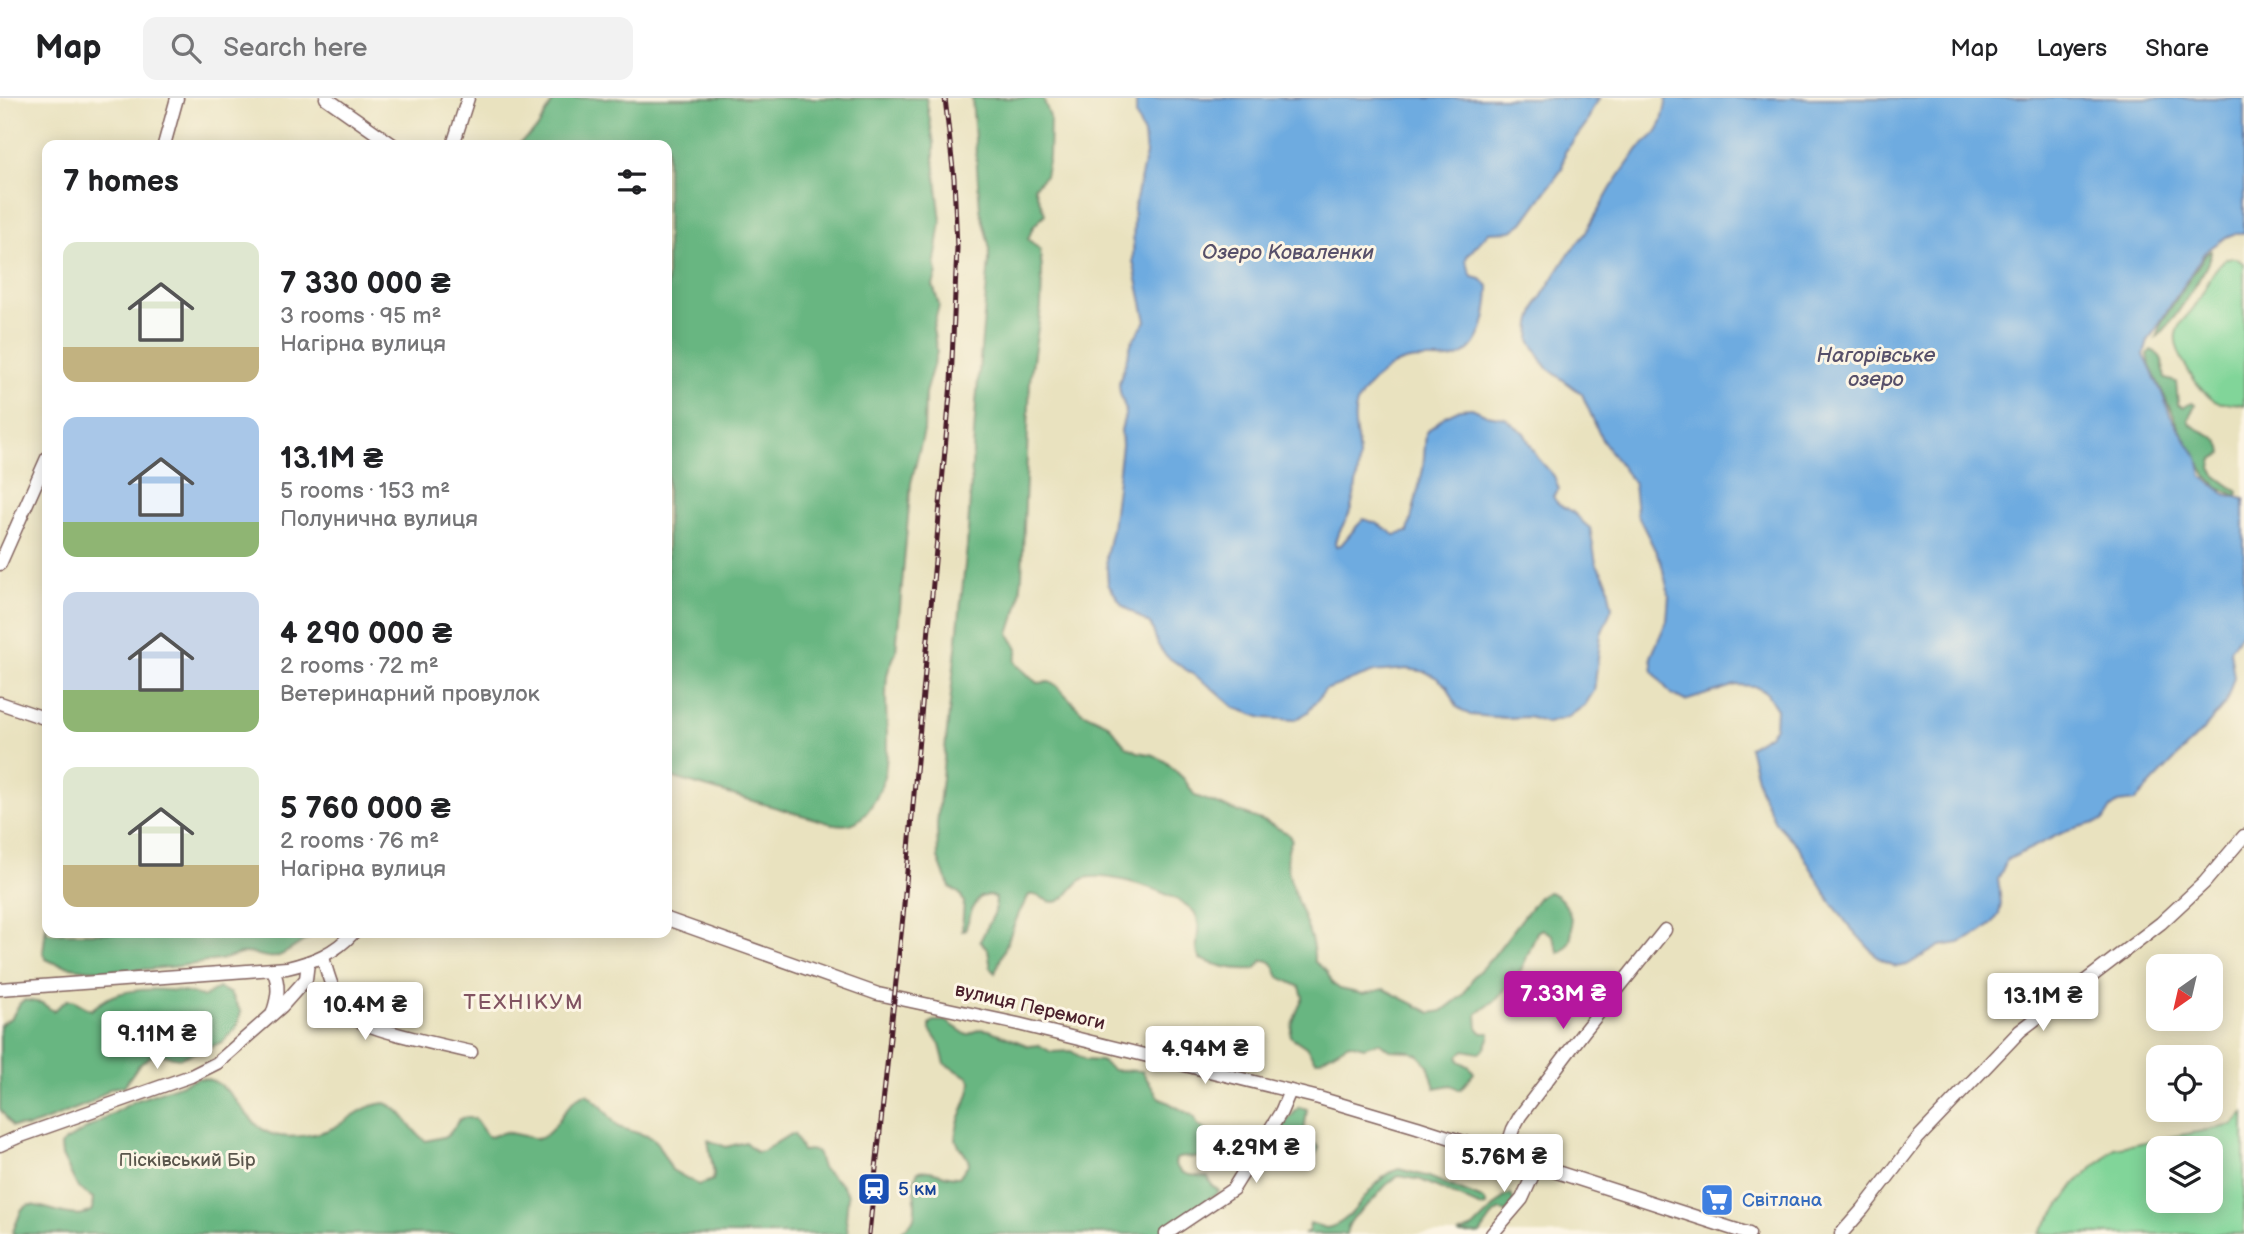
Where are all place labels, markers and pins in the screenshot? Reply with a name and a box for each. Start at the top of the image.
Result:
pin: 7.33M ₴ [1498,972,1628,1031]
pin: 13.1M ₴ [1978,974,2108,1033]
pin: 10.4M ₴ [300,982,430,1042]
pin: 9.11M ₴ [92,1012,222,1071]
pin: 4.94M ₴ [1140,1026,1270,1086]
pin: 4.29M ₴ [1191,1126,1321,1185]
pin: 5.76M ₴ [1439,1134,1569,1194]
station icon: 5 км [855,1170,893,1208]
place label: 5 км [898,1178,937,1201]
supermarket icon: Світлана [1698,1181,1736,1219]
place label: Світлана [1742,1189,1822,1212]

